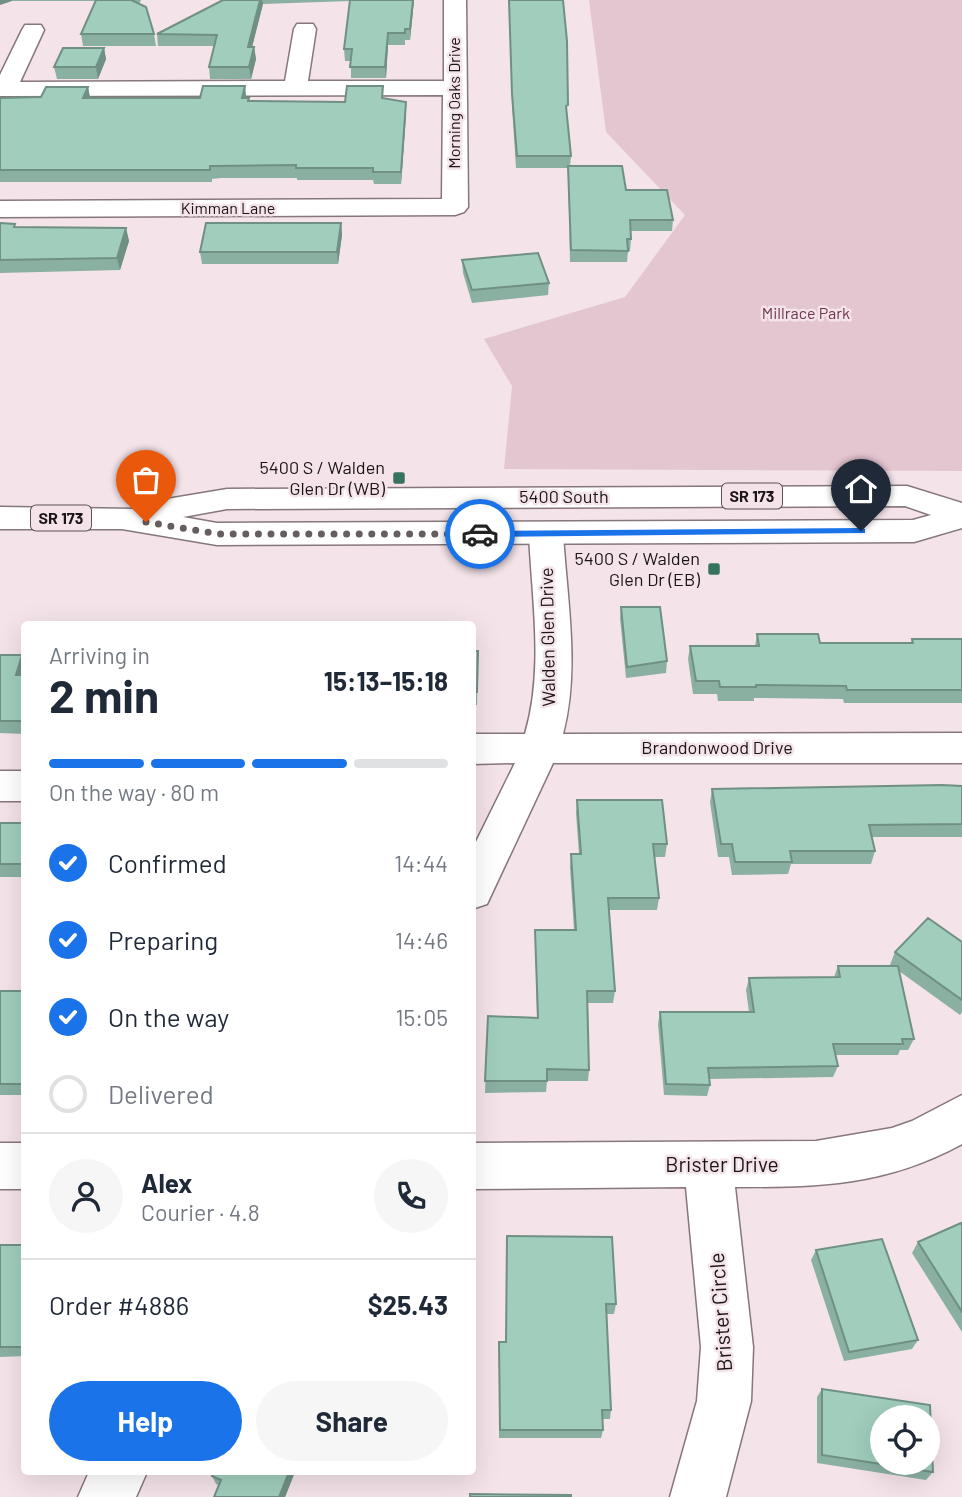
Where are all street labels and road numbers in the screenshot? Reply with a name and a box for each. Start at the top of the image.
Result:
street label: Morning Oaks Drive [444,37,463,169]
street label: Kimman Lane [181,198,275,217]
road number: SR 173 [722,484,782,509]
street label: 5400 South [519,485,609,507]
road number: SR 173 [31,505,91,530]
street label: Walden Glen Drive [535,567,559,707]
street label: Brandonwood Drive [641,736,793,758]
street label: Brister Drive [665,1151,779,1176]
street label: Brister Circle [703,1252,736,1372]

